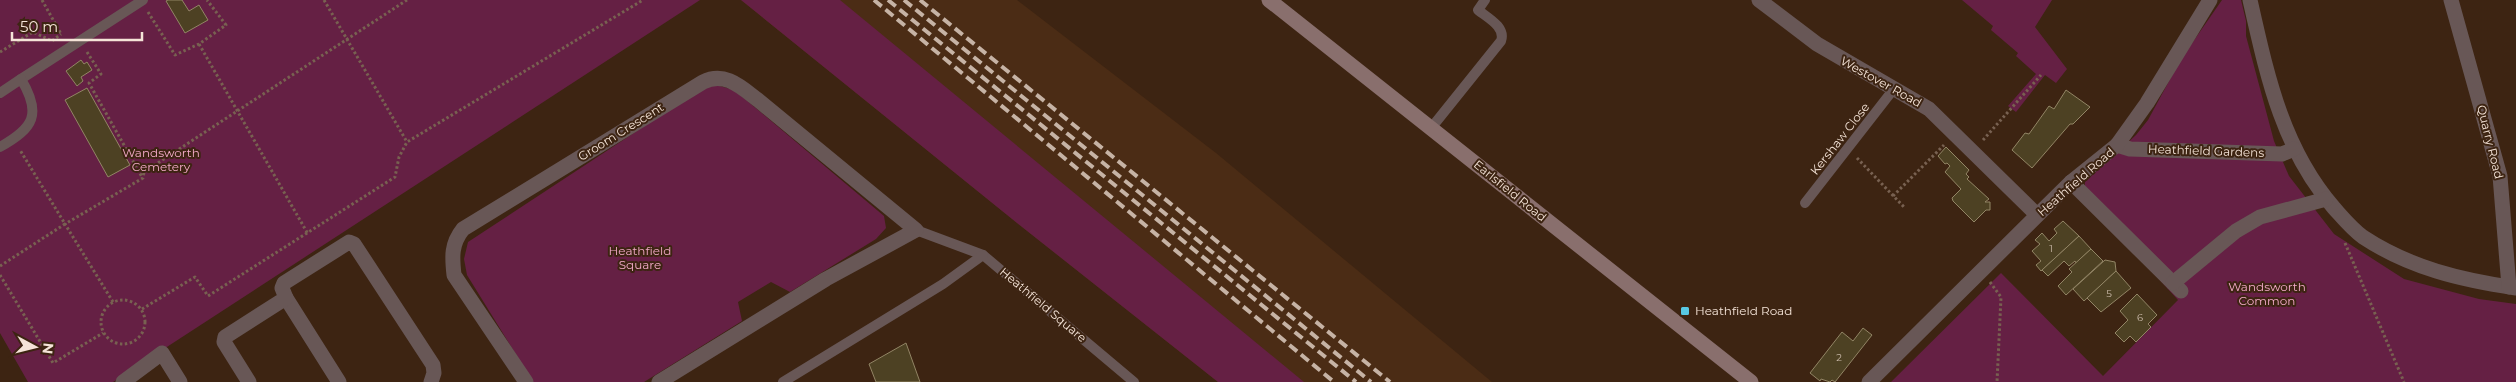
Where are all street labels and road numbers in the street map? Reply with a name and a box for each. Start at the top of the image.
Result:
street label: Westover Road [1838,53,1925,110]
street label: Groom Crescent [575,99,666,164]
street label: Kershaw Close [1807,100,1872,178]
street label: Quarry Road [2474,103,2507,180]
street label: Heathfield Gardens [2148,141,2265,160]
street label: Heathfield Road [2034,144,2117,219]
street label: Earlsfield Road [1471,157,1550,225]
street label: Heathfield Square [997,264,1090,345]

